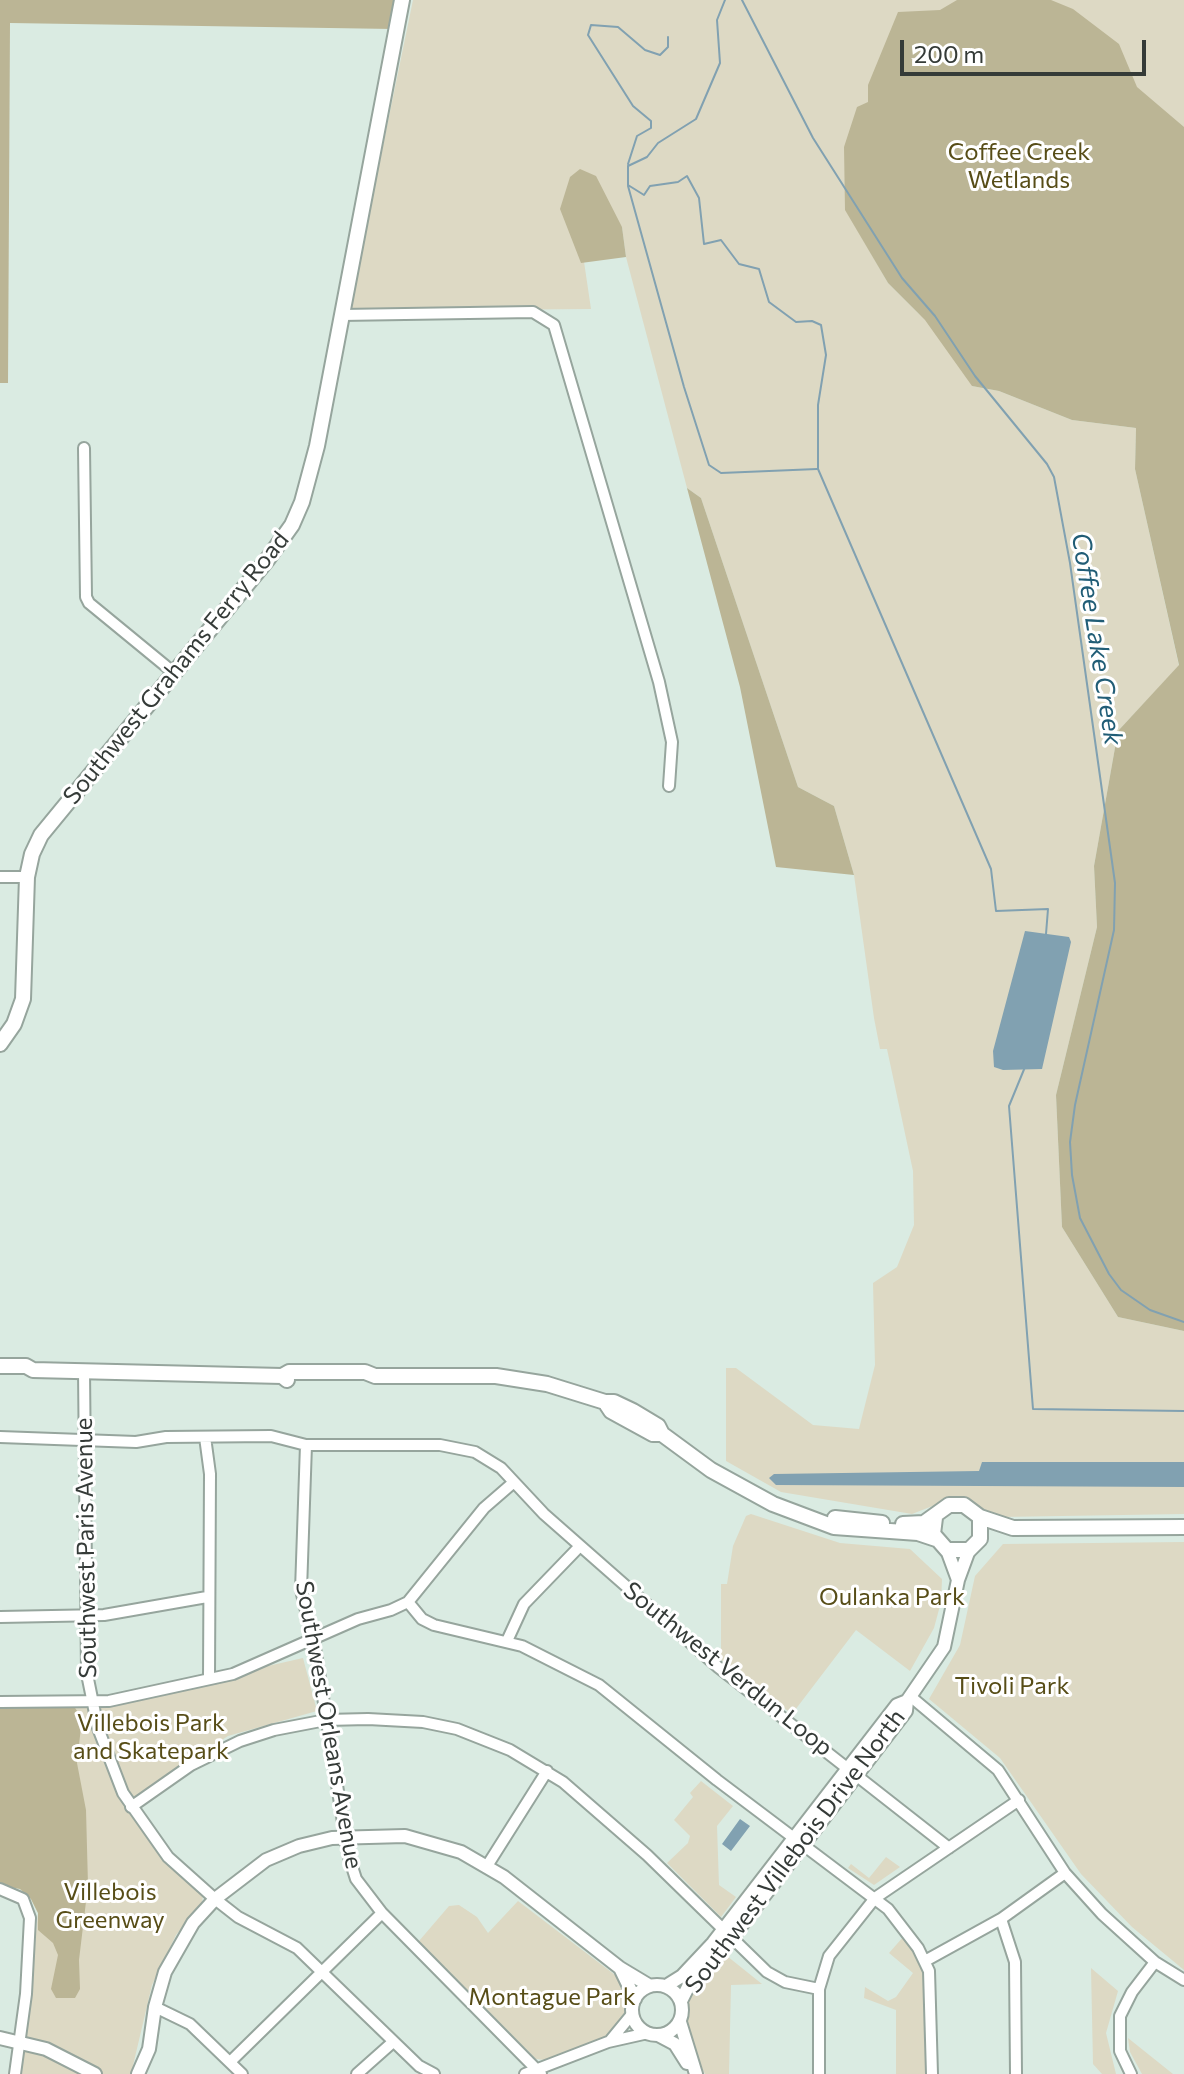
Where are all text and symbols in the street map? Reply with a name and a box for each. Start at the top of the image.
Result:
scale bar [904,24,1150,74]
text: 200 m [914,39,984,68]
park label: Coffee Creek Wetlands [948,138,1090,194]
street label: Southwest Grahams Ferry Road [57,526,295,810]
water label: Coffee Lake Creek [1065,530,1129,748]
street label: Southwest Paris Avenue [69,1417,103,1679]
street label: Southwest Verdun Loop [618,1576,838,1762]
street label: Southwest Orleans Avenue [289,1579,369,1871]
park label: Oulanka Park [819,1583,965,1611]
park label: Tivoli Park [955,1672,1069,1700]
street label: Southwest Villebois Drive North [679,1703,911,1999]
park label: Villebois Park and Skatepark [73,1709,229,1765]
park label: Villebois Greenway [55,1878,165,1934]
park label: Montague Park [468,1983,636,2011]

